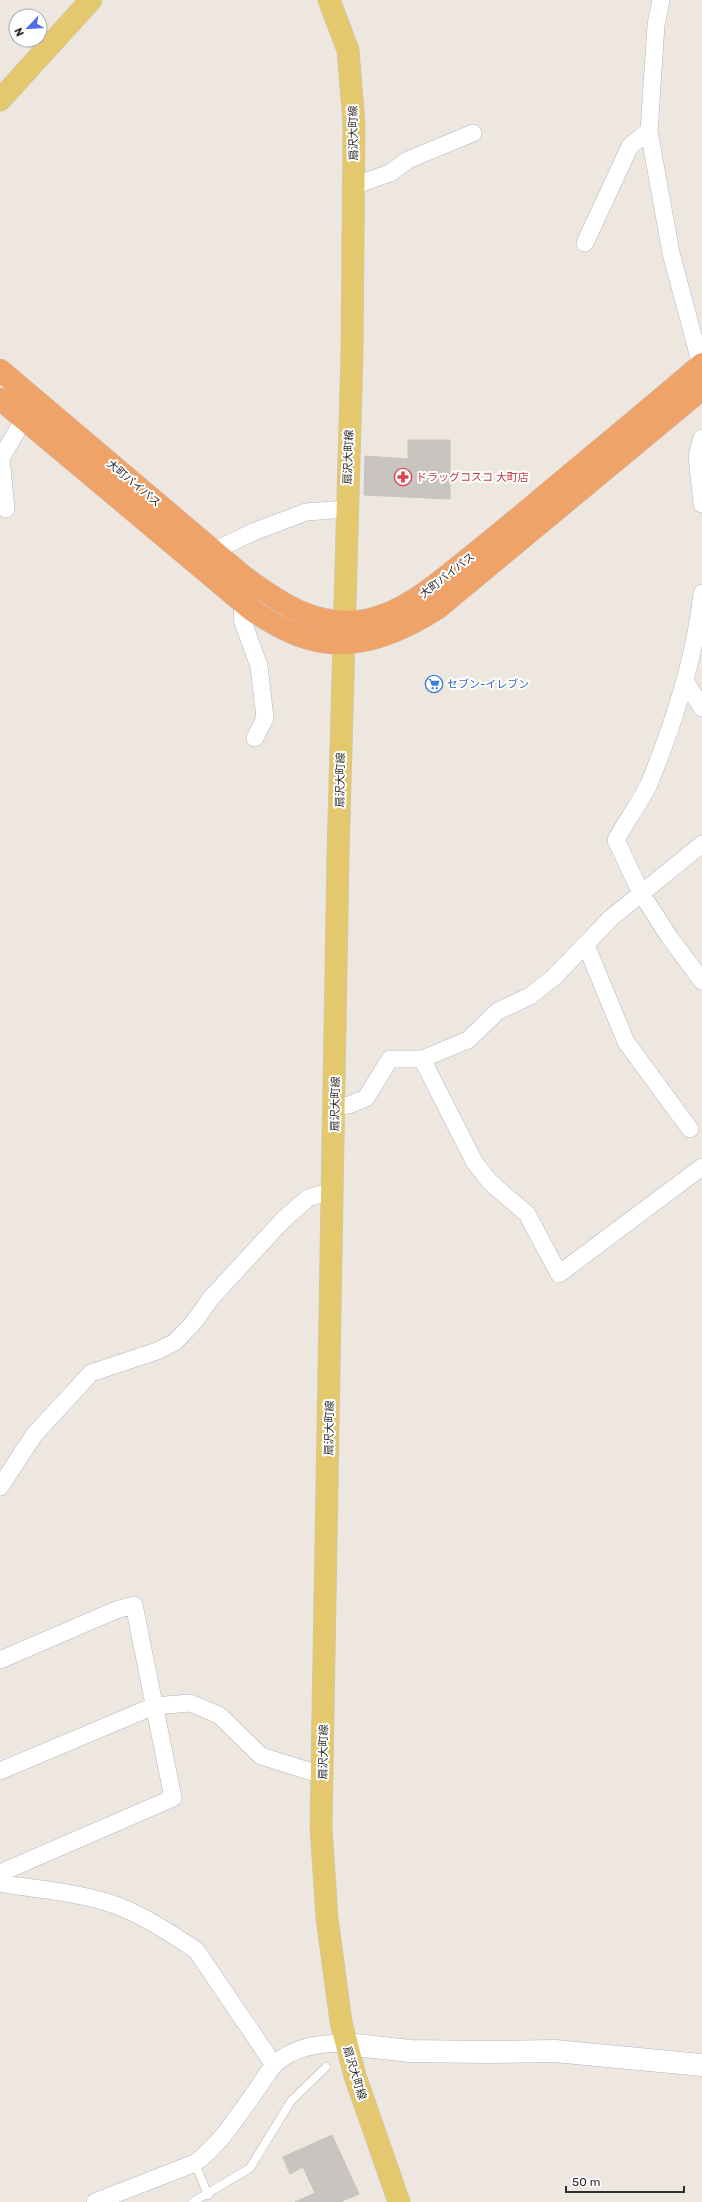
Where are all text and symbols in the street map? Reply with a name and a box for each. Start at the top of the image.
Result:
north arrow [8,8,48,48]
text: N [12,26,27,38]
street label: 扇沢大町線 [347,105,360,161]
street label: 扇沢大町線 [341,429,356,485]
street label: 大町バイパス [104,457,163,510]
pharmacy icon: ドラッグコスコ 大町店 [393,467,413,487]
place label: ドラッグコスコ 大町店 [416,471,529,484]
street label: 大町バイパス [417,550,477,601]
supermarket icon: セブン-イレブン [424,674,444,694]
place label: セブン-イレブン [447,678,529,691]
street label: 扇沢大町線 [334,752,347,808]
street label: 扇沢大町線 [329,1076,342,1132]
street label: 扇沢大町線 [323,1400,336,1456]
street label: 扇沢大町線 [317,1724,330,1780]
street label: 扇沢大町線 [340,2045,369,2101]
scale bar [566,2168,684,2194]
text: 50 m [572,2175,600,2189]

